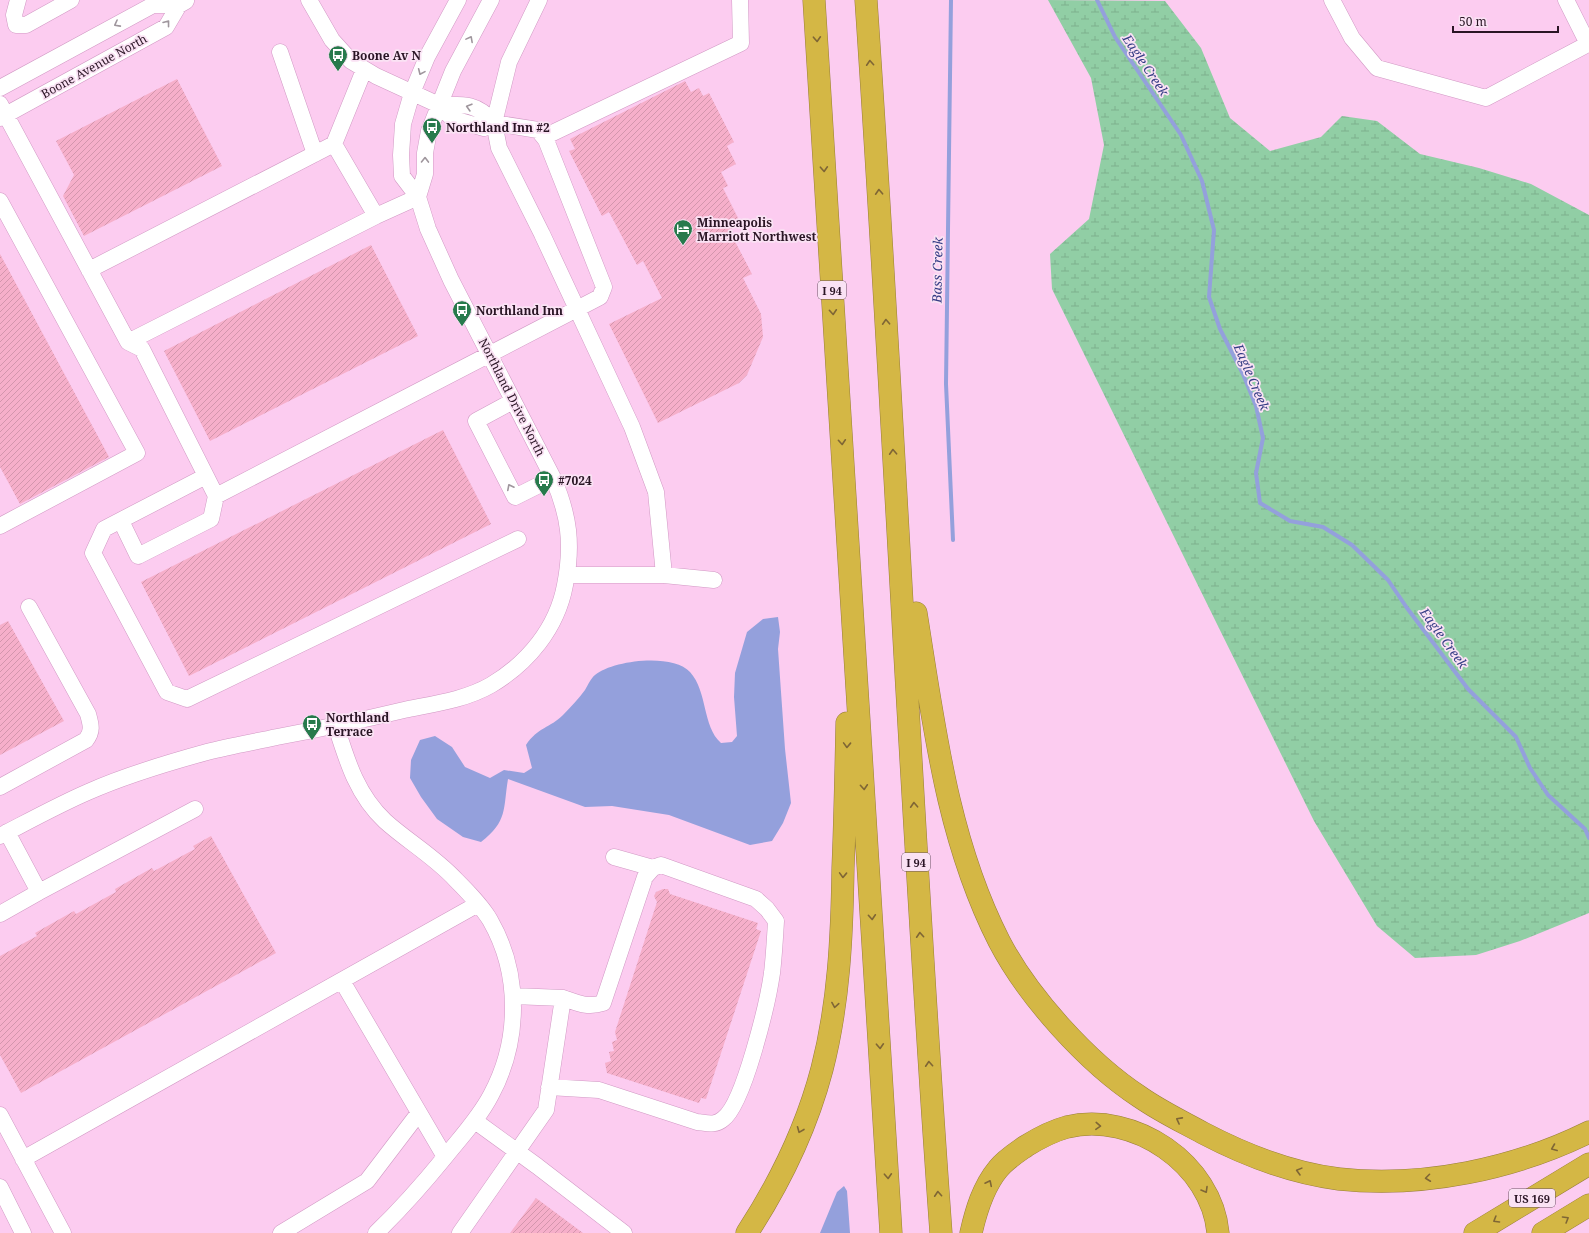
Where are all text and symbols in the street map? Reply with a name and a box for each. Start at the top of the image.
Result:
scale bar [1453,8,1558,34]
text: 50 m [1459,13,1487,30]
one-way arrow [114,19,121,26]
one-way arrow [163,20,170,28]
street label: Boone Avenue North [38,30,150,102]
water label: Eagle Creek [1118,30,1174,100]
one-way arrow [465,36,473,43]
one-way arrow [812,36,821,42]
bus stop icon: Boone Av N [327,44,349,72]
place label: Boone Av N [352,47,421,64]
one-way arrow [866,60,875,66]
one-way arrow [418,68,426,75]
one-way arrow [466,103,473,112]
bus stop icon: Northland Inn #2 [421,116,443,144]
place label: Northland Inn #2 [446,119,550,136]
one-way arrow [421,157,430,163]
one-way arrow [820,166,829,172]
one-way arrow [874,189,883,195]
place label: Minneapolis Marriott Northwest [697,214,816,245]
hotel icon: Minneapolis Marriott Northwest [672,218,694,246]
water label: Bass Creek [927,236,947,304]
road number: I 94 [818,281,846,299]
bus stop icon: Northland Inn [451,299,473,327]
place label: Northland Inn [476,302,563,319]
one-way arrow [829,309,838,315]
one-way arrow [881,319,890,325]
street label: Northland Drive North [475,335,549,459]
water label: Eagle Creek [1229,340,1274,414]
one-way arrow [837,439,846,445]
one-way arrow [889,449,897,455]
bus stop icon: #7024 [533,469,555,497]
place label: #7024 [558,472,592,489]
one-way arrow [508,484,515,492]
water label: Eagle Creek [1415,603,1472,672]
place label: Northland Terrace [326,709,389,740]
bus stop icon: Northland Terrace [301,713,323,741]
one-way arrow [843,742,851,748]
one-way arrow [860,784,868,790]
one-way arrow [909,802,918,808]
road number: I 94 [902,853,930,871]
one-way arrow [839,872,847,878]
one-way arrow [868,914,877,920]
one-way arrow [916,932,925,938]
one-way arrow [831,1002,839,1008]
one-way arrow [876,1043,885,1049]
one-way arrow [925,1061,934,1067]
one-way arrow [1176,1118,1183,1125]
one-way arrow [1095,1122,1101,1130]
one-way arrow [797,1125,805,1133]
one-way arrow [1550,1143,1558,1151]
one-way arrow [1295,1167,1302,1175]
one-way arrow [883,1173,892,1179]
one-way arrow [1424,1173,1431,1182]
one-way arrow [984,1180,992,1188]
one-way arrow [1200,1186,1207,1194]
road number: US 169 [1509,1189,1555,1207]
one-way arrow [934,1191,943,1197]
one-way arrow [1493,1216,1500,1223]
one-way arrow [1562,1217,1569,1224]

